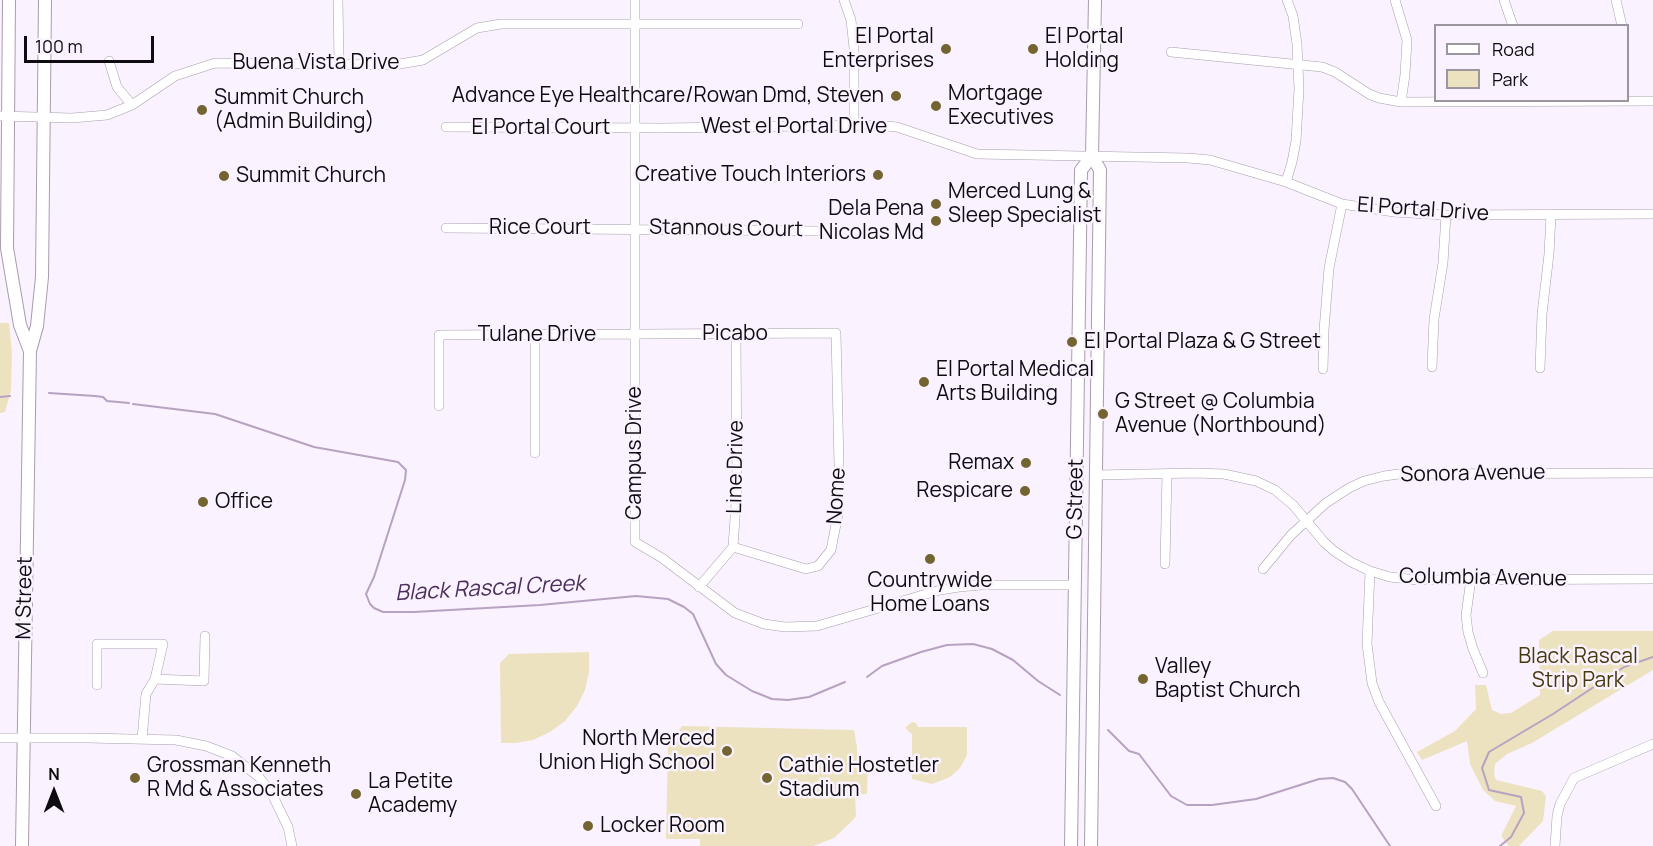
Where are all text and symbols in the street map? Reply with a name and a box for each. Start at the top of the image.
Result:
scale bar [27,24,158,62]
place label: El Portal Enterprises [822,24,934,74]
place label: El Portal Holding [1045,24,1124,74]
legend [1434,24,1629,102]
text: 100 m [35,34,83,58]
text: Road [1492,37,1535,61]
marker: El Portal Enterprises [939,42,953,56]
marker: El Portal Holding [1026,42,1040,56]
street label: Buena Vista Drive [232,50,400,76]
text: Park [1492,67,1528,91]
place label: Mortgage Executives [948,81,1054,131]
place label: Advance Eye Healthcare/Rowan Dmd, Steven [452,83,884,109]
place label: Summit Church (Admin Building) [214,85,374,135]
marker: Advance Eye Healthcare/Rowan Dmd, Steven [889,89,903,103]
marker: Mortgage Executives [929,99,943,113]
marker: Summit Church (Admin Building) [195,103,209,117]
street label: West el Portal Drive [701,114,887,140]
street label: El Portal Court [472,115,610,141]
place label: Creative Touch Interiors [635,162,866,188]
place label: Summit Church [236,163,386,189]
marker: Creative Touch Interiors [871,168,885,182]
marker: Summit Church [217,169,231,183]
place label: Merced Lung & Sleep Specialist [948,179,1101,229]
street label: El Portal Drive [1356,193,1490,227]
place label: Dela Pena Nicolas Md [819,196,924,246]
marker: Merced Lung & Sleep Specialist [929,197,943,211]
marker: Dela Pena Nicolas Md [929,214,943,228]
street label: Rice Court [489,215,591,241]
street label: Stannous Court [649,215,803,243]
street label: Picabo [702,321,768,347]
street label: Tulane Drive [478,322,596,348]
place label: El Portal Plaza & G Street [1084,329,1321,355]
marker: El Portal Plaza & G Street [1065,335,1079,349]
place label: El Portal Medical Arts Building [936,357,1094,407]
marker: El Portal Medical Arts Building [917,375,931,389]
street label: Campus Drive [622,386,648,520]
place label: G Street @ Columbia Avenue (Northbound) [1115,389,1326,439]
marker: G Street @ Columbia Avenue (Northbound) [1096,407,1110,421]
street label: Line Drive [723,420,749,514]
place label: Remax [948,450,1014,476]
marker: Remax [1019,456,1033,470]
street label: G Street [1063,458,1089,540]
street label: Sonora Avenue [1400,460,1546,488]
street label: Nome [822,467,852,525]
place label: Respicare [916,478,1013,504]
marker: Respicare [1018,484,1032,498]
place label: Office [215,489,273,515]
marker: Office [196,495,210,509]
marker: Countrywide Home Loans [923,552,937,566]
street label: M Street [12,556,38,640]
street label: Columbia Avenue [1399,564,1567,592]
place label: Countrywide Home Loans [867,568,993,618]
water label: Black Rascal Creek [394,571,586,607]
park label: Black Rascal Strip Park [1518,644,1638,694]
place label: Valley Baptist Church [1155,654,1300,704]
marker: Valley Baptist Church [1136,672,1150,686]
place label: North Merced Union High School [539,726,715,776]
marker: North Merced Union High School [720,744,734,758]
place label: Grossman Kenneth R Md & Associates [147,753,331,803]
place label: Cathie Hostetler Stadium [779,753,939,803]
north arrow [24,762,84,822]
text: N [48,763,60,785]
place label: La Petite Academy [368,769,457,819]
marker: Grossman Kenneth R Md & Associates [128,771,142,785]
marker: Cathie Hostetler Stadium [760,771,774,785]
marker: La Petite Academy [349,787,363,801]
place label: Locker Room [600,813,725,839]
marker: Locker Room [581,819,595,833]

